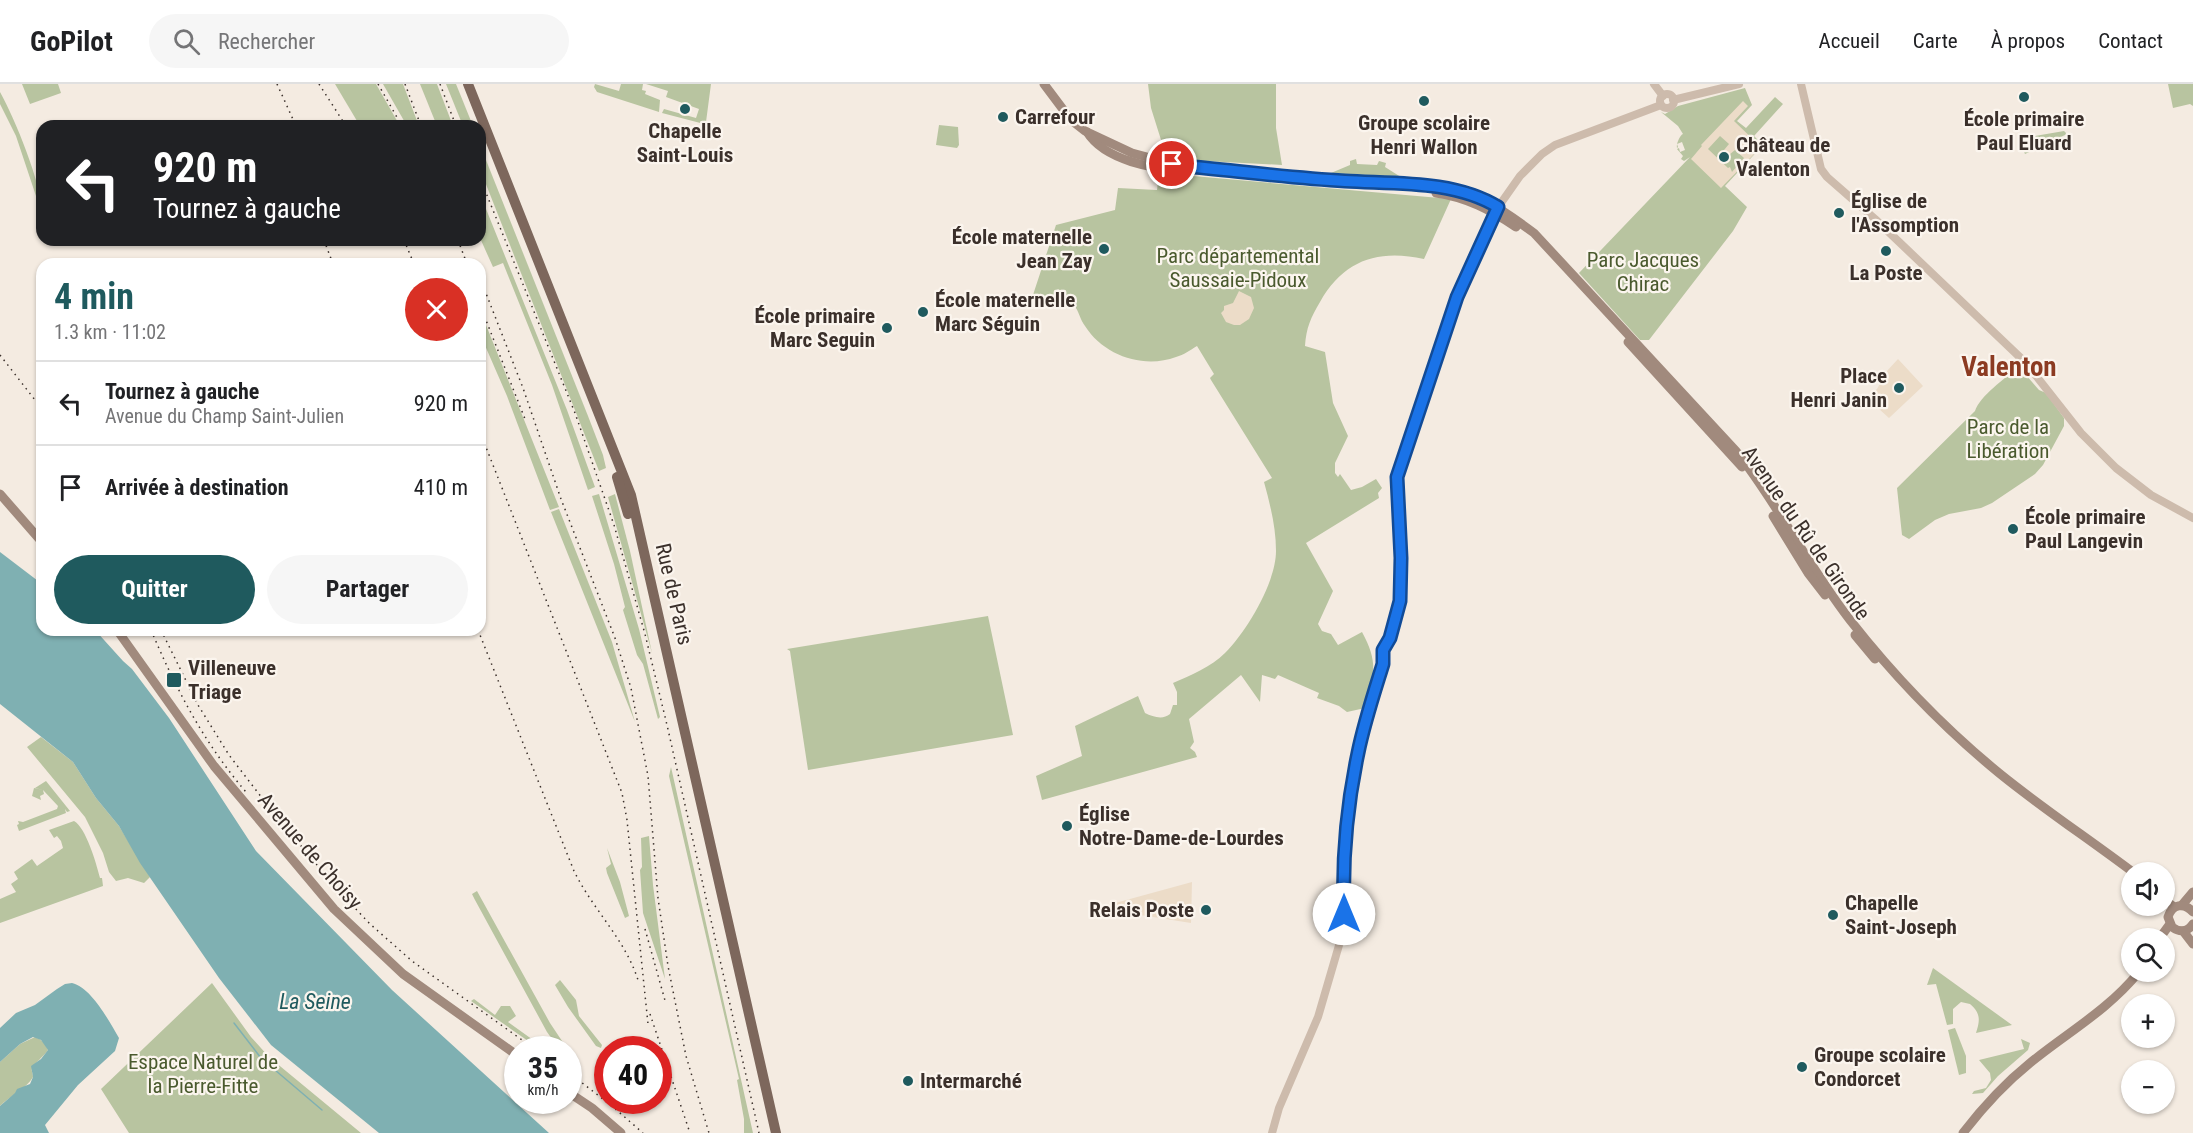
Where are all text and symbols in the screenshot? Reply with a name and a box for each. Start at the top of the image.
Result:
search box [149,14,569,68]
text: GoPilot [30,25,113,58]
icon: search [170,25,203,58]
text: Rechercher [218,29,315,54]
text: Accueil [1819,29,1880,53]
text: Carte [1913,29,1958,53]
text: À propos [1991,29,2065,53]
text: Contact [2098,29,2163,53]
marker: École primaire Paul Eluard [2017,90,2031,104]
marker: Groupe scolaire Henri Wallon [1417,94,1431,108]
marker: Chapelle Saint-Louis [678,102,692,116]
place label: Carrefour [1015,105,1095,129]
place label: École primaire Paul Eluard [1964,107,2084,155]
marker: Carrefour [996,110,1010,124]
place label: Groupe scolaire Henri Wallon [1358,111,1490,159]
place label: Chapelle Saint-Louis [637,119,733,167]
place label: Château de Valenton [1736,133,1830,181]
pin [1146,138,1197,189]
text: 920 m [153,143,258,192]
icon: left [54,144,132,222]
icon: arrive [1155,147,1188,180]
marker: Château de Valenton [1717,150,1731,164]
place label: Église de l'Assomption [1851,189,1959,237]
text: Tournez à gauche [153,193,341,225]
marker: Église de l'Assomption [1832,206,1846,220]
place label: École maternelle Jean Zay [952,225,1093,273]
marker: École maternelle Jean Zay [1097,242,1111,256]
park label: Parc départemental Saussaie-Pidoux [1157,244,1319,292]
marker: La Poste [1879,244,1893,258]
park label: Parc Jacques Chirac [1587,248,1699,296]
place label: La Poste [1849,261,1923,285]
text: 4 min [54,276,134,318]
button: close [405,278,468,341]
place label: École maternelle Marc Séguin [935,288,1075,336]
place label: École primaire Marc Seguin [754,304,875,352]
marker: École maternelle Marc Séguin [916,305,930,319]
text: 1.3 km · 11:02 [54,320,166,344]
marker: École primaire Marc Seguin [880,321,894,335]
district label: Valenton [1961,351,2057,383]
place label: Place Henri Janin [1790,364,1887,412]
text: Tournez à gauche [105,379,259,404]
marker: Place Henri Janin [1892,381,1906,395]
icon: left [54,387,87,420]
text: 920 m [414,391,468,416]
text: Avenue du Champ Saint-Julien [105,404,344,428]
park label: Parc de la Libération [1967,415,2049,463]
street label: Avenue du Rû de Gironde [1737,442,1875,624]
icon: arrive [54,471,87,504]
text: Arrivée à destination [105,475,289,500]
text: 410 m [414,475,468,500]
place label: École primaire Paul Langevin [2025,505,2146,553]
marker: École primaire Paul Langevin [2006,522,2020,536]
street label: Rue de Paris [651,541,697,647]
button: Quitter [54,555,255,624]
button: Partager [267,555,468,624]
place label: Villeneuve Triage [188,656,276,704]
marker: Villeneuve Triage [165,671,183,689]
street label: Avenue de Choisy [253,788,367,914]
place label: Église Notre-Dame-de-Lourdes [1079,802,1284,850]
marker: Église Notre-Dame-de-Lourdes [1060,819,1074,833]
map controls [2121,862,2175,1114]
button: sound [2121,862,2175,916]
position arrow [1312,882,1376,946]
place label: Chapelle Saint-Joseph [1845,891,1957,939]
place label: Relais Poste [1089,898,1194,922]
marker: Relais Poste [1199,903,1213,917]
marker: Chapelle Saint-Joseph [1826,908,1840,922]
button: search [2121,928,2175,982]
water label: La Seine [279,989,351,1014]
button: + [2121,994,2175,1048]
speed limit sign: 40 [594,1036,672,1114]
place label: Groupe scolaire Condorcet [1814,1043,1946,1091]
park label: Espace Naturel de la Pierre-Fitte [128,1050,278,1098]
text: 35 [528,1050,558,1085]
marker: Groupe scolaire Condorcet [1795,1060,1809,1074]
button: − [2121,1060,2175,1114]
place label: Intermarché [920,1069,1022,1093]
marker: Intermarché [901,1074,915,1088]
text: km/h [528,1081,558,1099]

